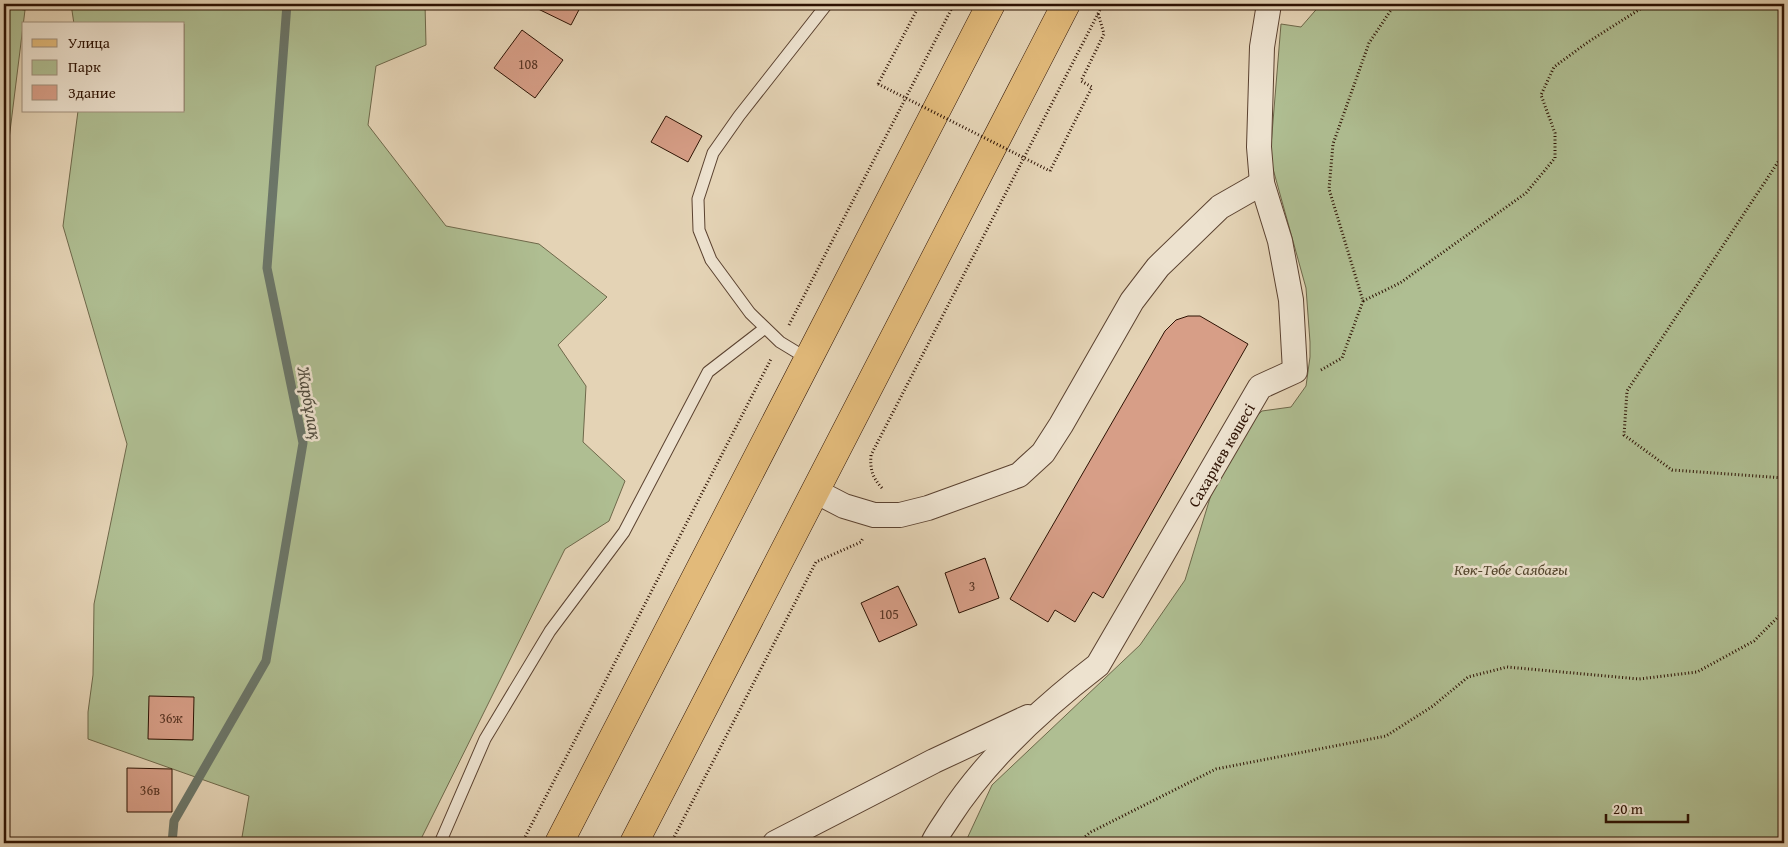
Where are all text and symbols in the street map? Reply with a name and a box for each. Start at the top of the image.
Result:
legend [22,22,185,112]
text: Улица [68,32,111,53]
house number: 108 [518,54,538,74]
text: Парк [68,56,101,77]
text: Здание [68,82,116,103]
water label: Жарбұлақ [290,363,330,442]
street label: Сахариев көшесі [1181,398,1261,512]
park label: Көк-Төбе Саябағы [1454,557,1568,581]
house number: 3 [969,576,975,596]
house number: 105 [879,604,899,624]
house number: 36ж [159,708,184,728]
house number: 36в [140,780,160,800]
scale bar [1606,792,1688,824]
text: 20 m [1613,798,1644,819]

